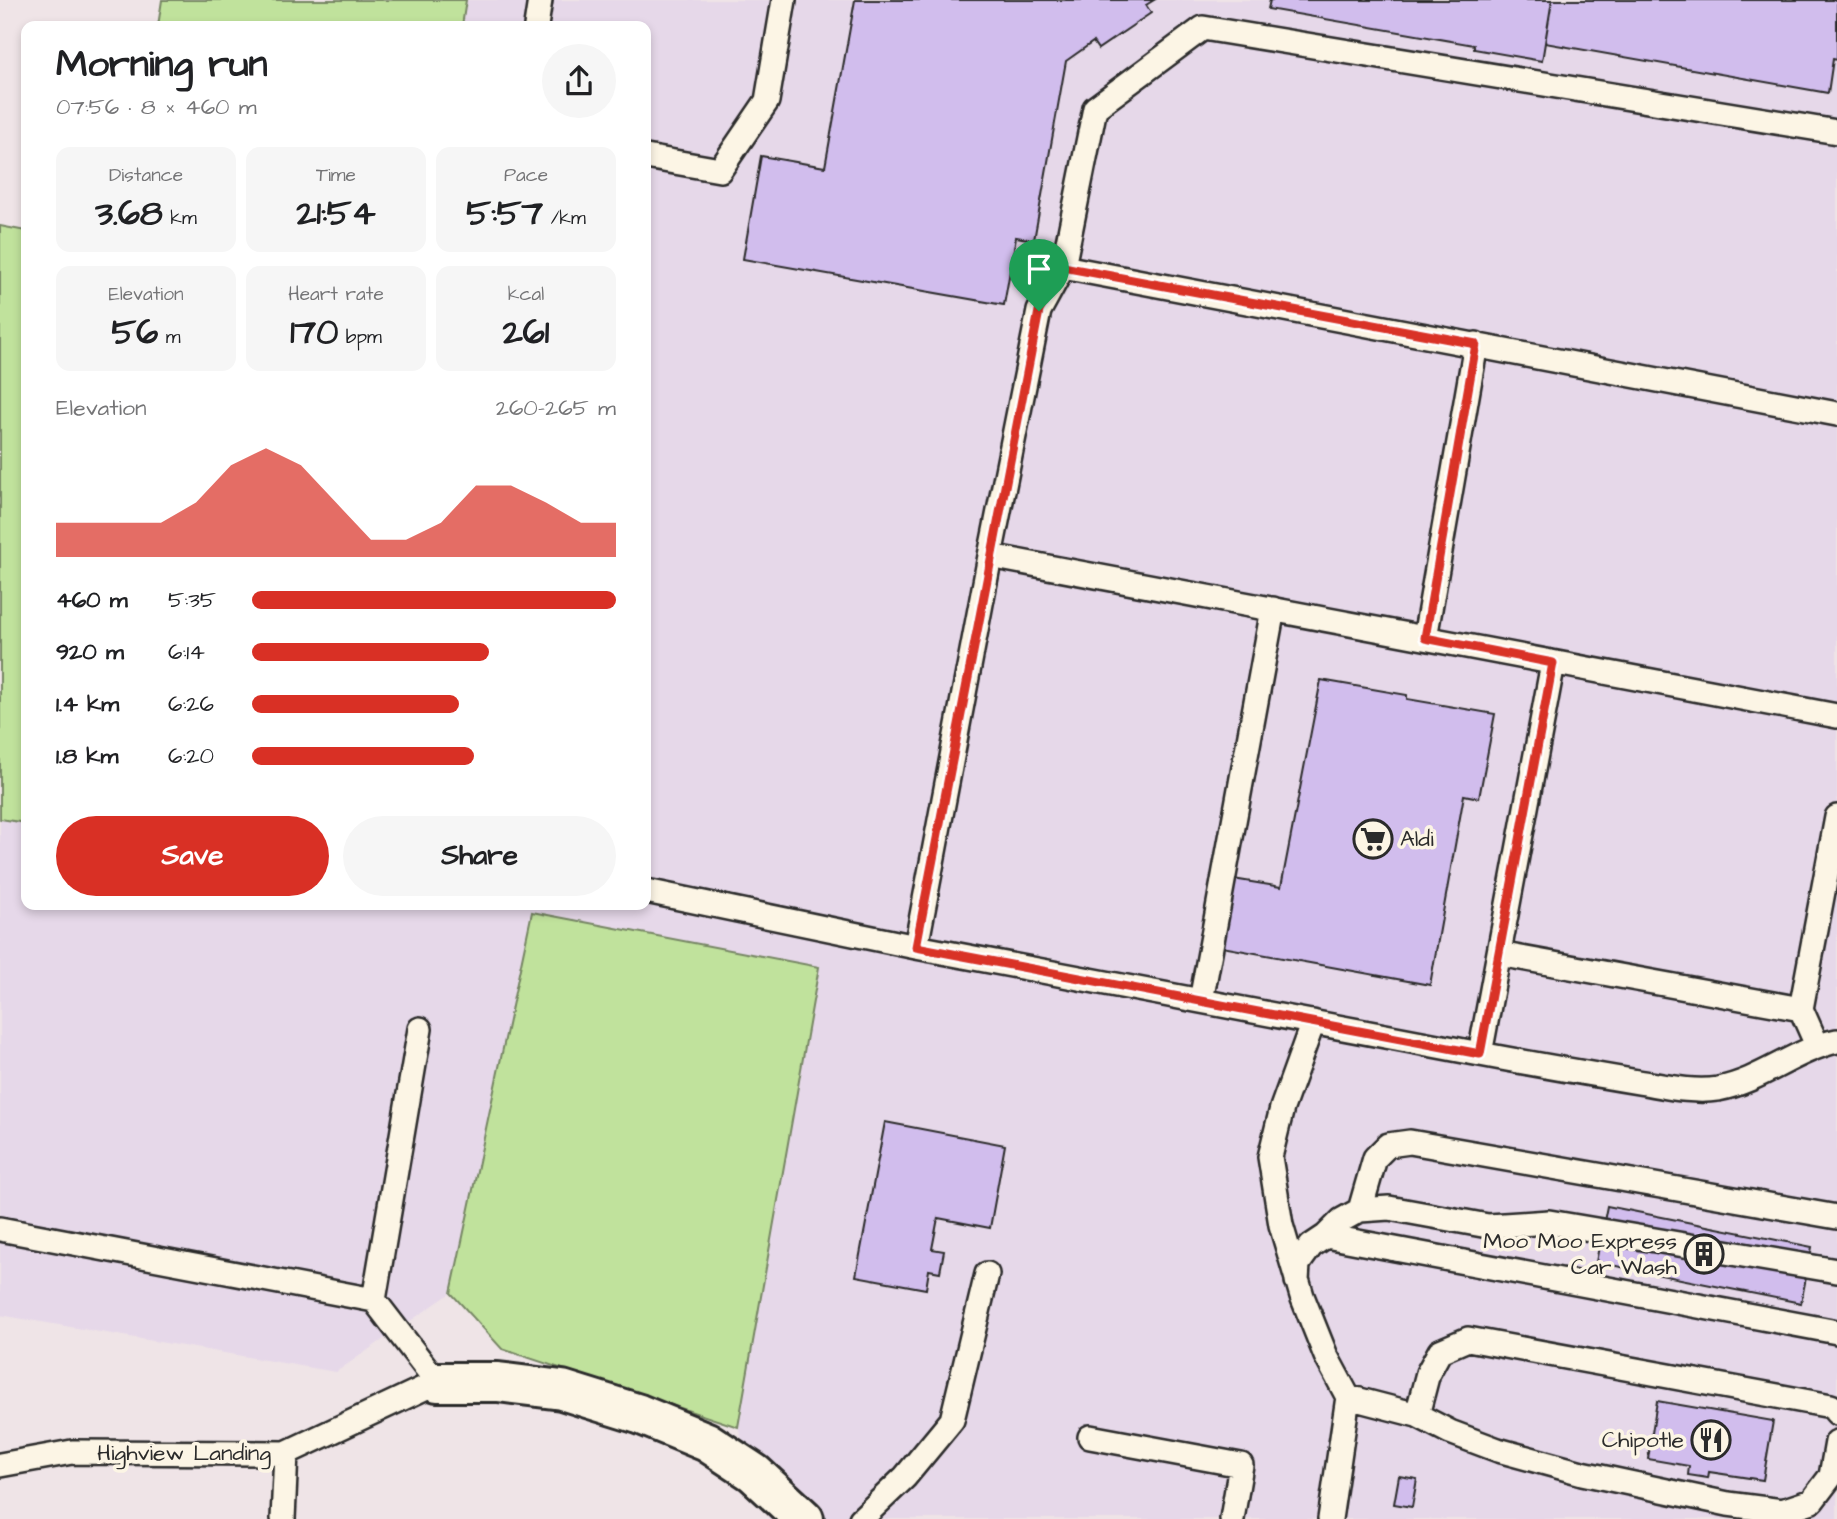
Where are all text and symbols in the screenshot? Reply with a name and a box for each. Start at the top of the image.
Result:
text: Morning run [56,39,268,91]
button: share [542,44,616,118]
text: 07:56 · 8 × 460 m [56,91,257,123]
text: Distance [109,162,183,189]
text: Time [316,162,356,189]
text: Pace [504,162,548,189]
text: 3.68 [95,189,163,238]
text: 21:54 [297,189,375,238]
text: 5:57 [466,189,543,238]
text: km [163,205,197,232]
text: /km [543,205,586,232]
pin [1009,239,1069,311]
icon: arrive [1020,250,1058,288]
text: Elevation [109,281,183,308]
text: Heart rate [288,281,384,308]
text: kcal [508,281,544,308]
text: 56 [111,308,158,357]
text: 170 [290,308,338,357]
text: 261 [503,308,549,357]
text: m [158,324,181,351]
text: bpm [338,324,382,351]
text: Elevation [56,392,147,424]
text: 260–265 m [496,392,616,424]
text: 460 m [56,584,128,616]
text: 5:35 [168,584,216,616]
text: 920 m [56,636,124,668]
text: 6:14 [168,636,205,668]
text: 1.4 km [56,688,119,720]
text: 6:26 [168,688,214,720]
text: 1.8 km [56,740,118,772]
text: 6:20 [168,740,214,772]
button: Save [56,816,329,896]
button: Share [343,816,616,896]
supermarket icon: Aldi [1352,818,1394,860]
place label: Aldi [1400,823,1434,855]
place label: Moo Moo Express Car Wash [1483,1225,1678,1283]
building icon: Moo Moo Express Car Wash [1683,1233,1725,1275]
restaurant icon: Chipotle [1690,1419,1732,1461]
place label: Chipotle [1602,1424,1684,1456]
street label: Highview Landing [97,1437,271,1470]

